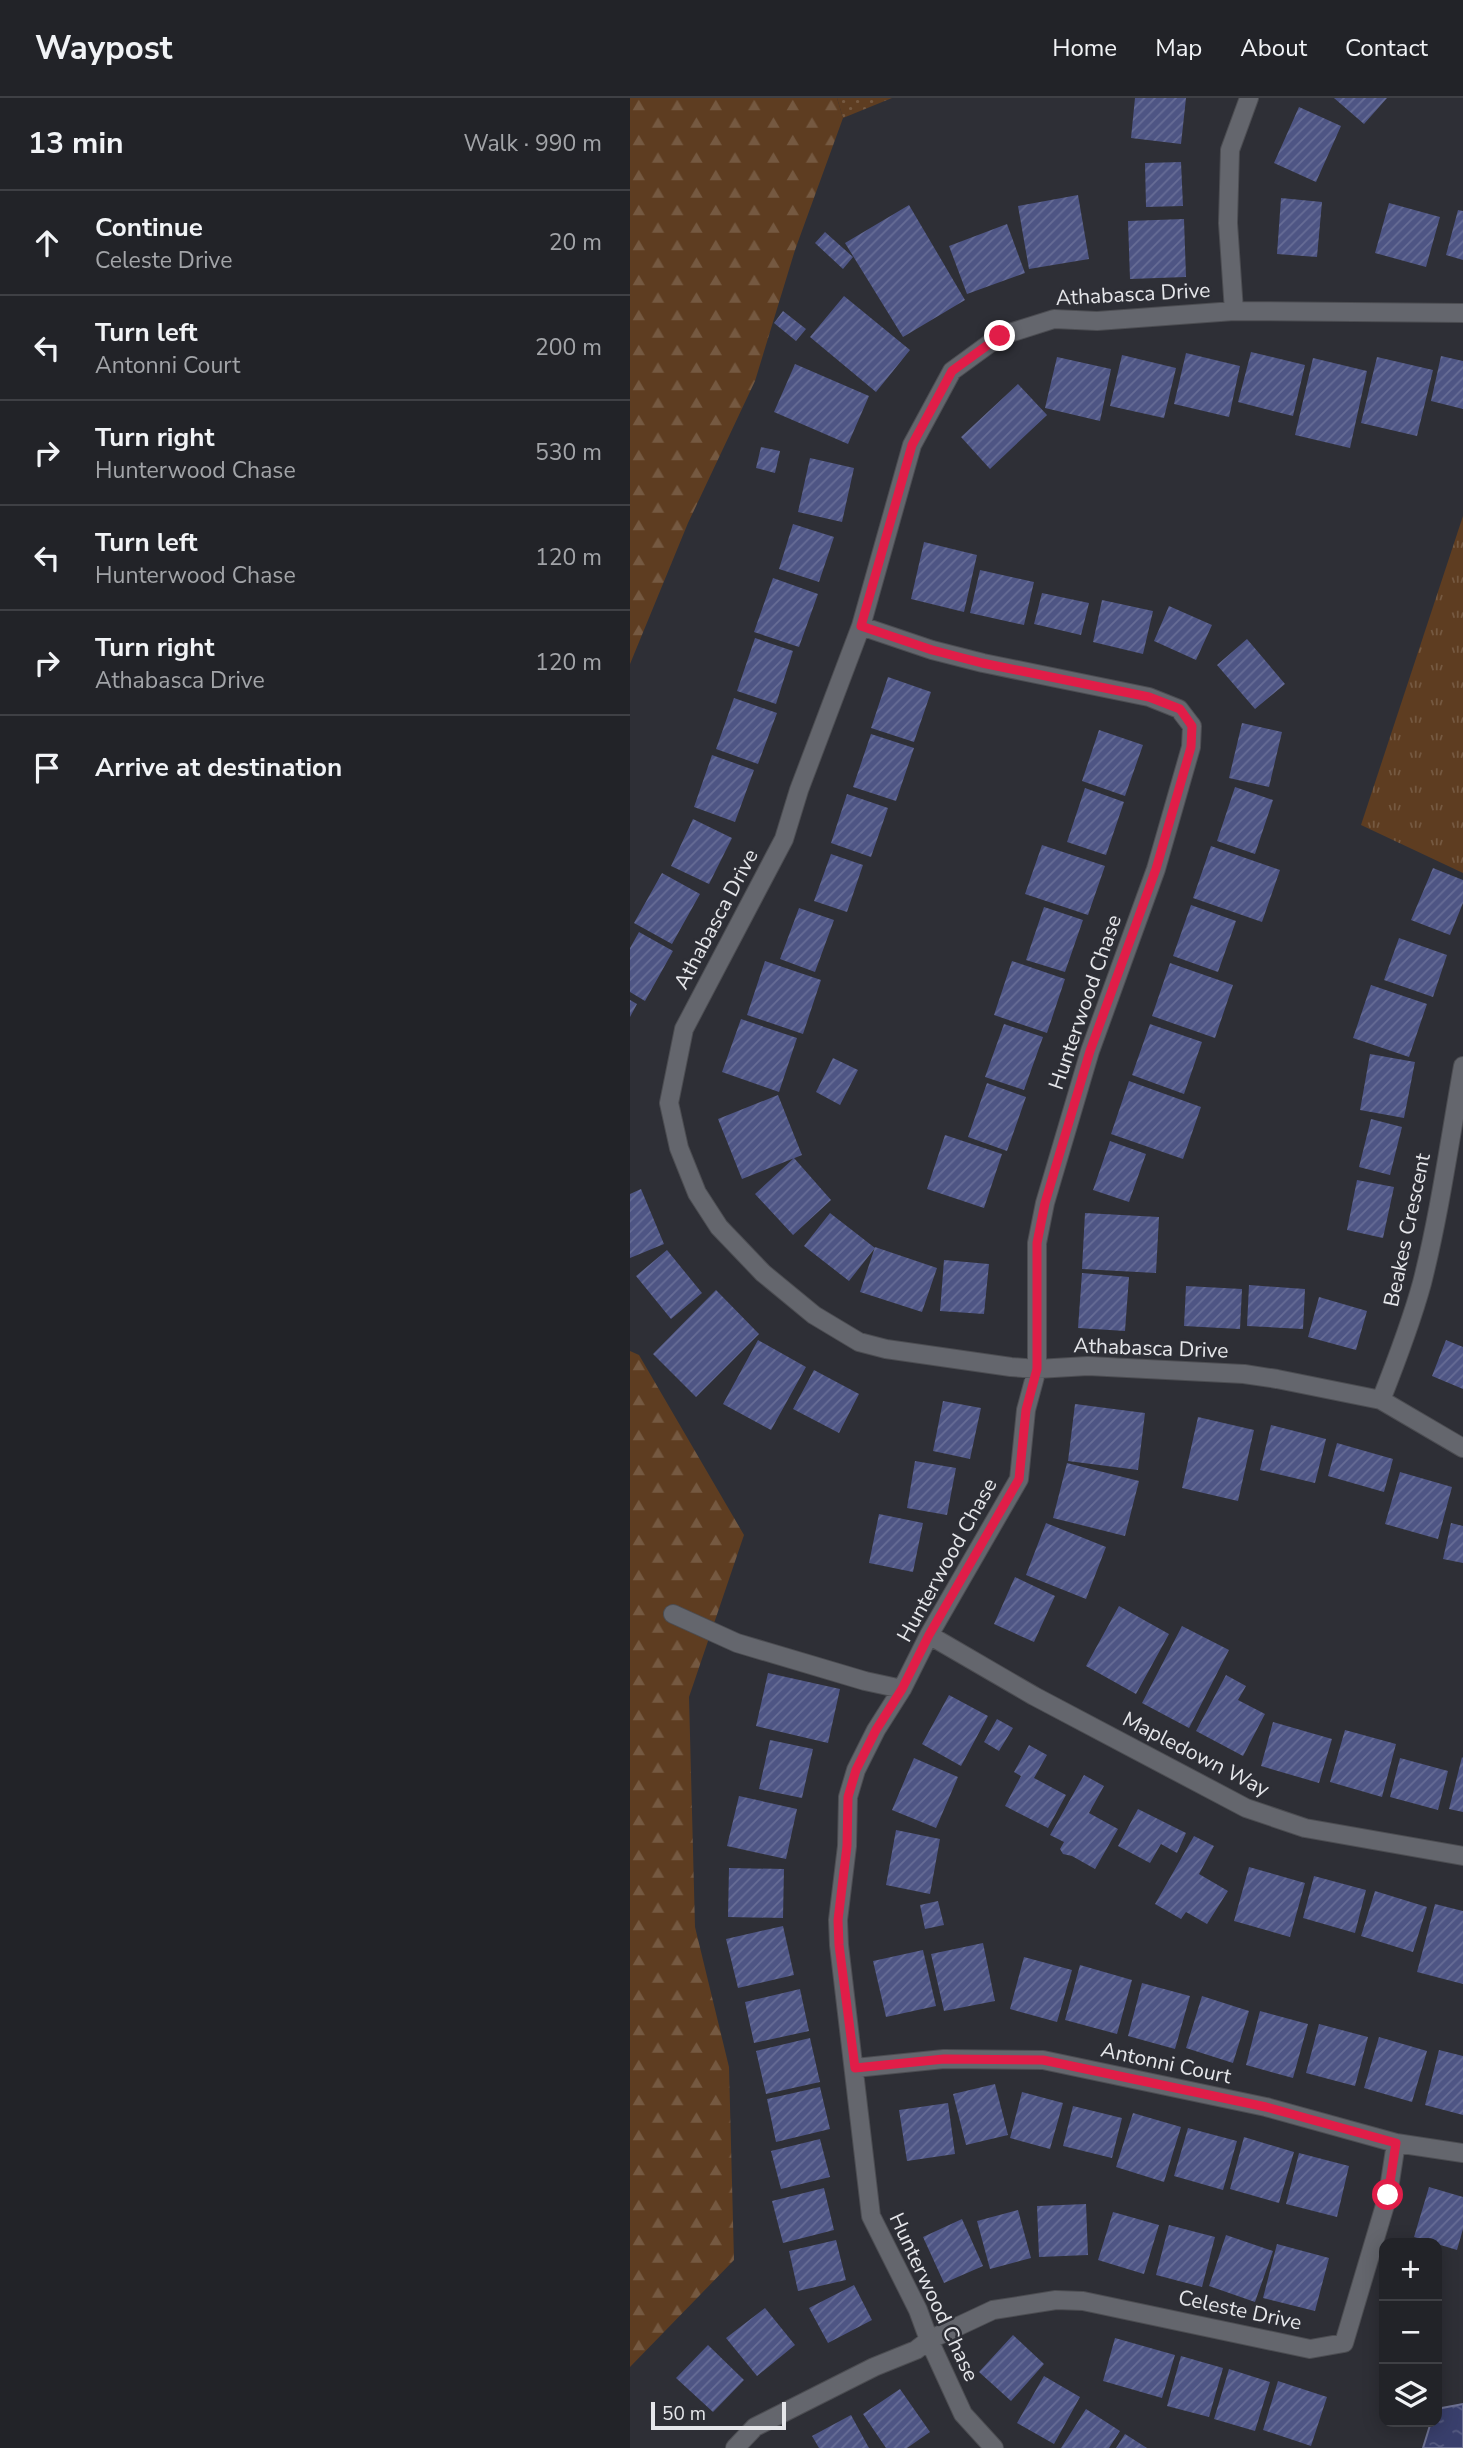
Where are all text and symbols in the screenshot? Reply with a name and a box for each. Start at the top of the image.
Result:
text: Waypost [35,26,172,71]
text: Home [1052,32,1117,64]
text: Map [1155,32,1202,64]
text: About [1240,32,1307,64]
text: Contact [1345,32,1428,64]
text: 13 min [28,123,124,164]
text: Walk · 990 m [463,128,602,159]
text: Continue [95,210,203,245]
icon: ahead [28,224,66,262]
text: 20 m [549,227,602,258]
text: Celeste Drive [95,245,232,276]
street label: Athabasca Drive [1055,276,1211,312]
text: Turn left [95,315,198,350]
route end [984,320,1015,351]
icon: left [28,329,66,367]
text: 200 m [535,332,602,363]
text: Antonni Court [95,350,240,381]
text: Turn right [95,420,214,455]
icon: right [28,434,66,472]
text: 530 m [535,437,602,468]
text: Hunterwood Chase [95,455,296,486]
text: Turn left [95,525,198,560]
icon: left [28,539,66,577]
text: 120 m [535,542,602,573]
text: Hunterwood Chase [95,560,296,591]
text: Turn right [95,630,214,665]
icon: right [28,644,66,682]
text: 120 m [535,647,602,678]
text: Athabasca Drive [95,665,265,696]
icon: arrive [28,749,66,787]
text: Arrive at destination [95,750,342,785]
street label: Athabasca Drive [667,844,765,994]
street label: Hunterwood Chase [1042,911,1128,1093]
street label: Beakes Crescent [1377,1150,1437,1309]
street label: Athabasca Drive [1073,1331,1229,1365]
street label: Hunterwood Chase [890,1473,1004,1647]
street label: Mapledown Way [1118,1705,1274,1803]
street label: Antonni Court [1098,2036,1234,2091]
route start [1372,2179,1403,2210]
street label: Hunterwood Chase [883,2208,985,2386]
map controls [1379,2238,1442,2427]
button: + [1379,2238,1442,2301]
street label: Celeste Drive [1176,2283,1304,2337]
button: − [1379,2301,1442,2364]
button: layers [1379,2364,1442,2427]
scale bar [651,2399,786,2431]
text: 50 m [662,2401,706,2427]

